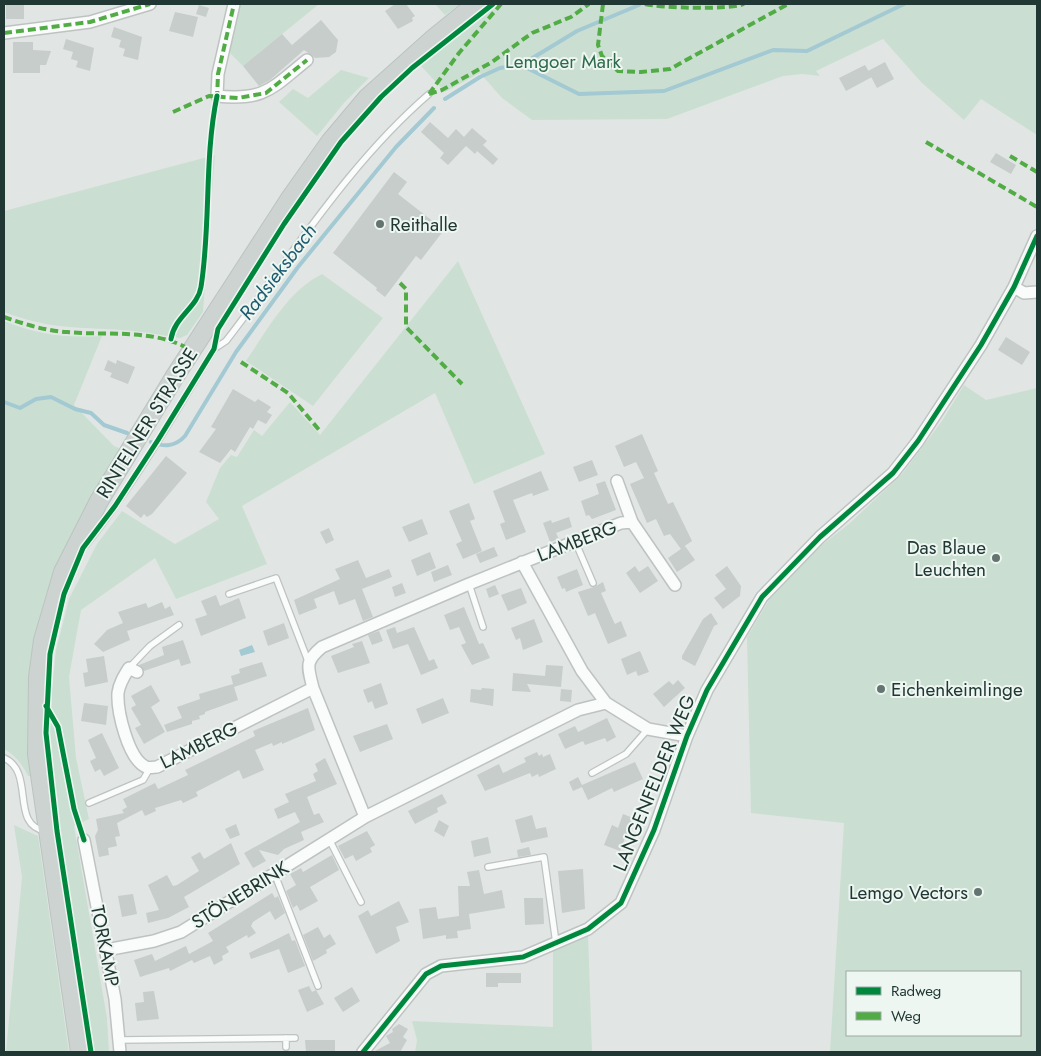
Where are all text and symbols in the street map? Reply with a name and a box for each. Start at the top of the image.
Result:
park label: Lemgoer Mark [505,48,622,75]
place label: Reithalle [390,211,458,238]
water label: Radsieksbach [232,218,324,326]
marker: Reithalle [374,218,386,230]
street label: RINTELNER STRASSE [90,342,204,504]
street label: LAMBERG [533,513,621,569]
place label: Das Blaue Leuchten [907,534,986,583]
marker: Das Blaue Leuchten [990,552,1002,564]
place label: Eichenkeimlinge [891,676,1023,703]
marker: Eichenkeimlinge [875,683,887,695]
street label: LANGENFELDER WEG [606,691,702,875]
street label: LAMBERG [156,715,242,775]
street label: STÖNEBRINK [186,854,294,936]
place label: Lemgo Vectors [849,879,968,906]
marker: Lemgo Vectors [972,886,984,898]
street label: TORKAMP [84,903,126,989]
legend [846,971,1021,1036]
text: Radweg [891,980,941,1002]
text: Weg [891,1005,921,1027]

